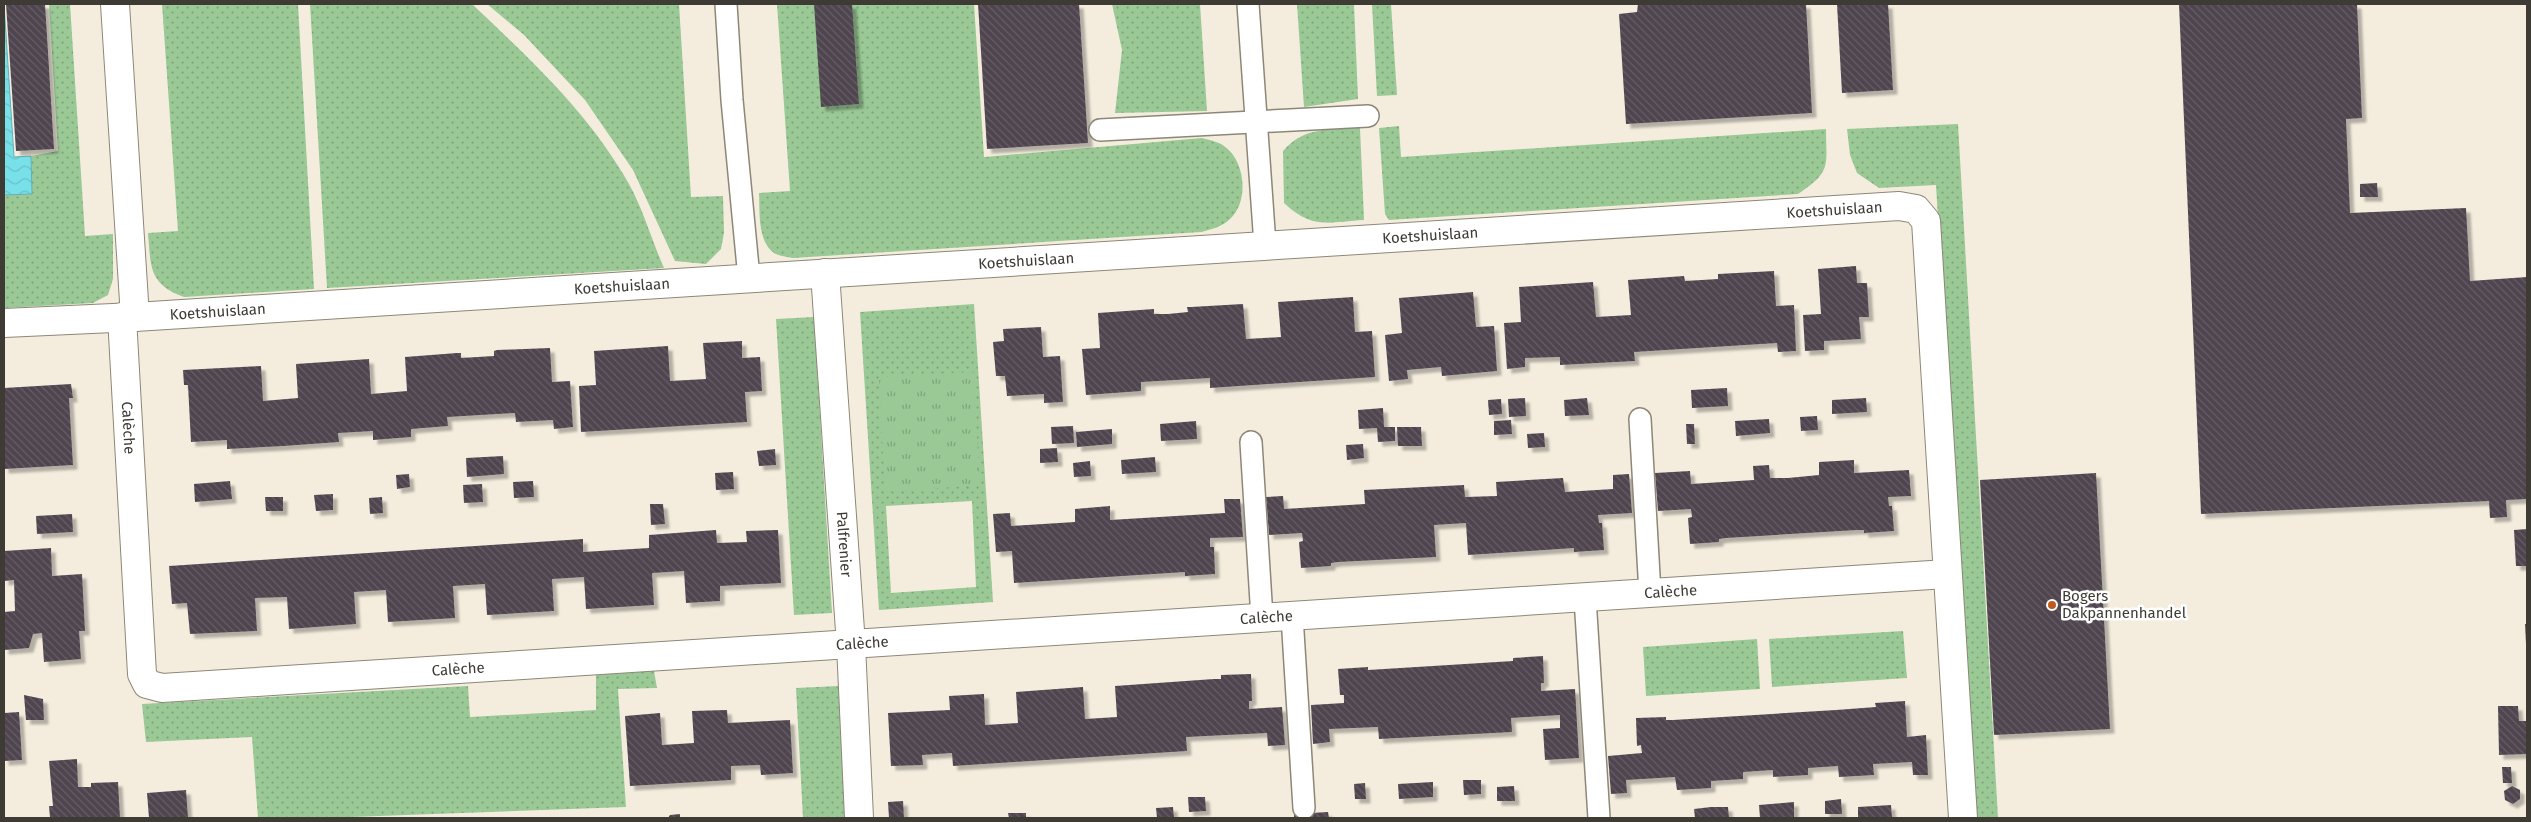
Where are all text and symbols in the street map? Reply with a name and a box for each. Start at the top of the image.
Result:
street label: Koetshuislaan [1786,198,1883,222]
street label: Koetshuislaan [1382,223,1479,247]
street label: Koetshuislaan [978,249,1075,273]
street label: Koetshuislaan [573,274,670,298]
street label: Koetshuislaan [169,300,266,324]
street label: Calèche [118,401,139,455]
street label: Palfrenier [833,511,855,578]
street label: Calèche [1644,581,1698,602]
place label: Bogers Dakpannenhandel [2062,587,2187,622]
marker: Bogers Dakpannenhandel [2046,599,2058,611]
street label: Calèche [1239,607,1293,628]
street label: Calèche [835,633,889,654]
street label: Calèche [431,658,485,680]

